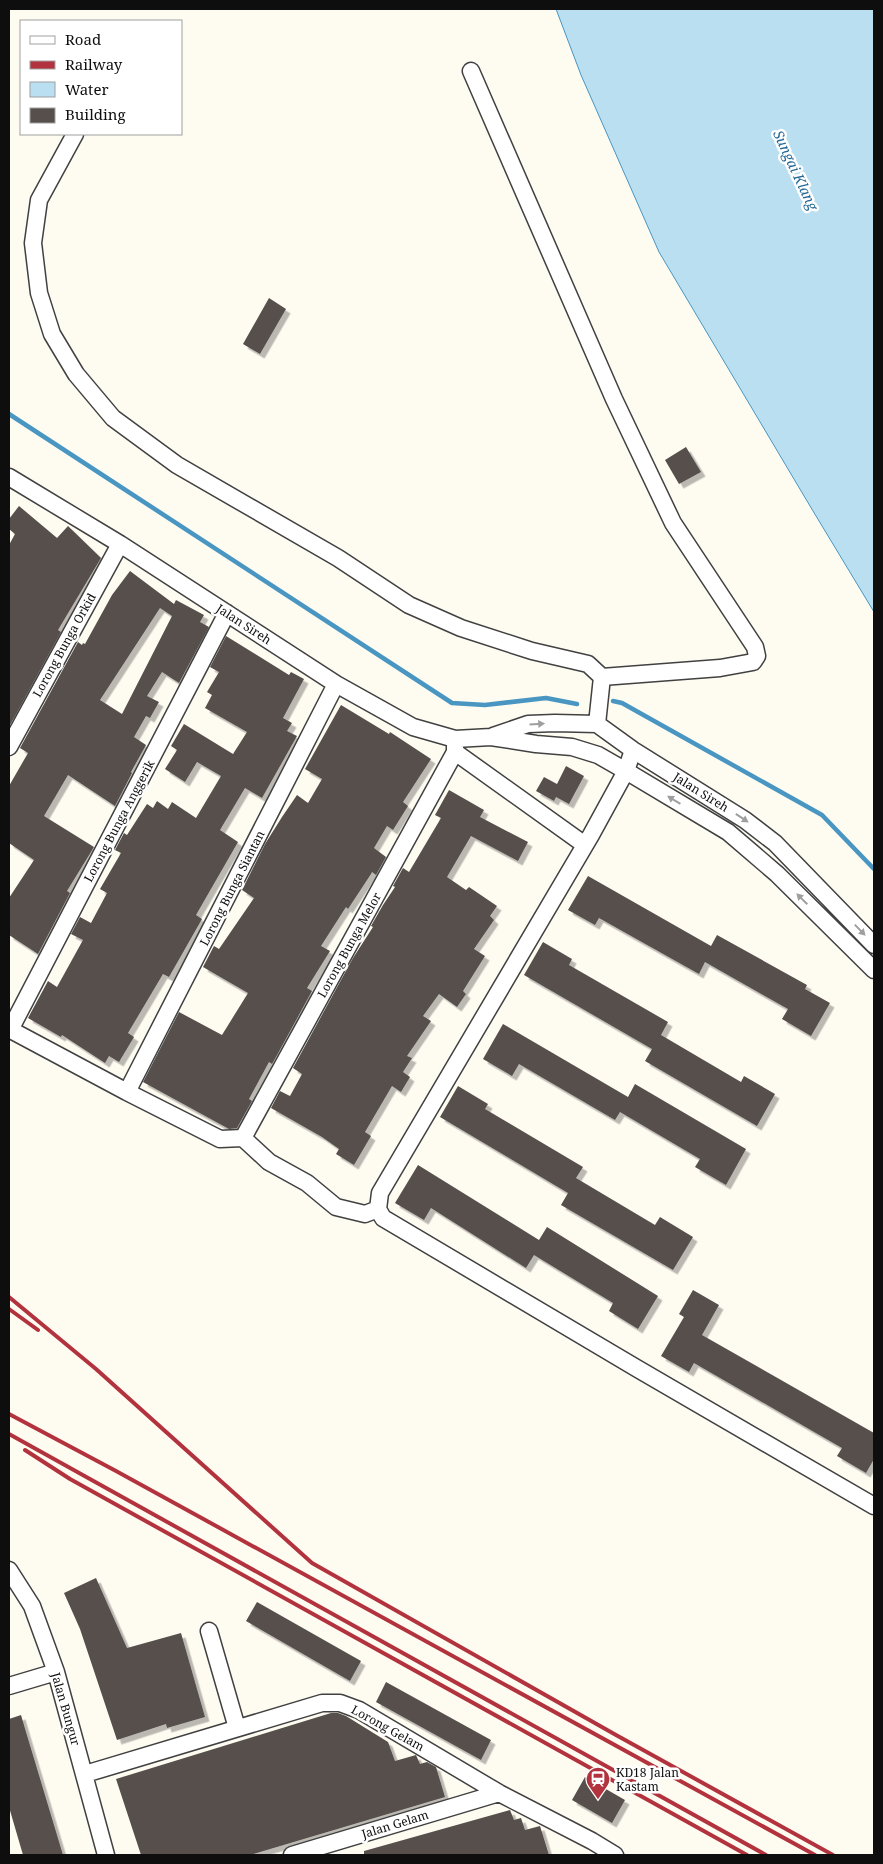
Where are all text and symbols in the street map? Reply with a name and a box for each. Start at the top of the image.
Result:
legend [20,20,182,135]
text: Road [65,29,101,49]
text: Railway [65,54,123,74]
text: Water [65,79,108,99]
text: Building [65,104,126,124]
water label: Sungai Klang [769,127,823,214]
street label: Lorong Bunga Orkid [28,589,100,700]
street label: Jalan Sireh [212,599,275,648]
one-way arrow [530,719,546,727]
street label: Lorong Bunga Anggerik [80,756,159,885]
street label: Jalan Sireh [669,768,732,816]
one-way arrow [668,795,681,804]
one-way arrow [735,813,749,823]
street label: Lorong Bunga Siantan [196,827,269,949]
street label: Lorong Bunga Melor [313,889,385,1001]
one-way arrow [796,893,808,905]
one-way arrow [853,924,865,936]
street label: Jalan Bungur [47,1669,85,1748]
street label: Lorong Gelam [348,1701,428,1755]
place label: KD18 Jalan Kastam [616,1764,679,1795]
station icon: KD18 Jalan Kastam [585,1766,611,1800]
street label: Jalan Gelam [358,1806,431,1843]

